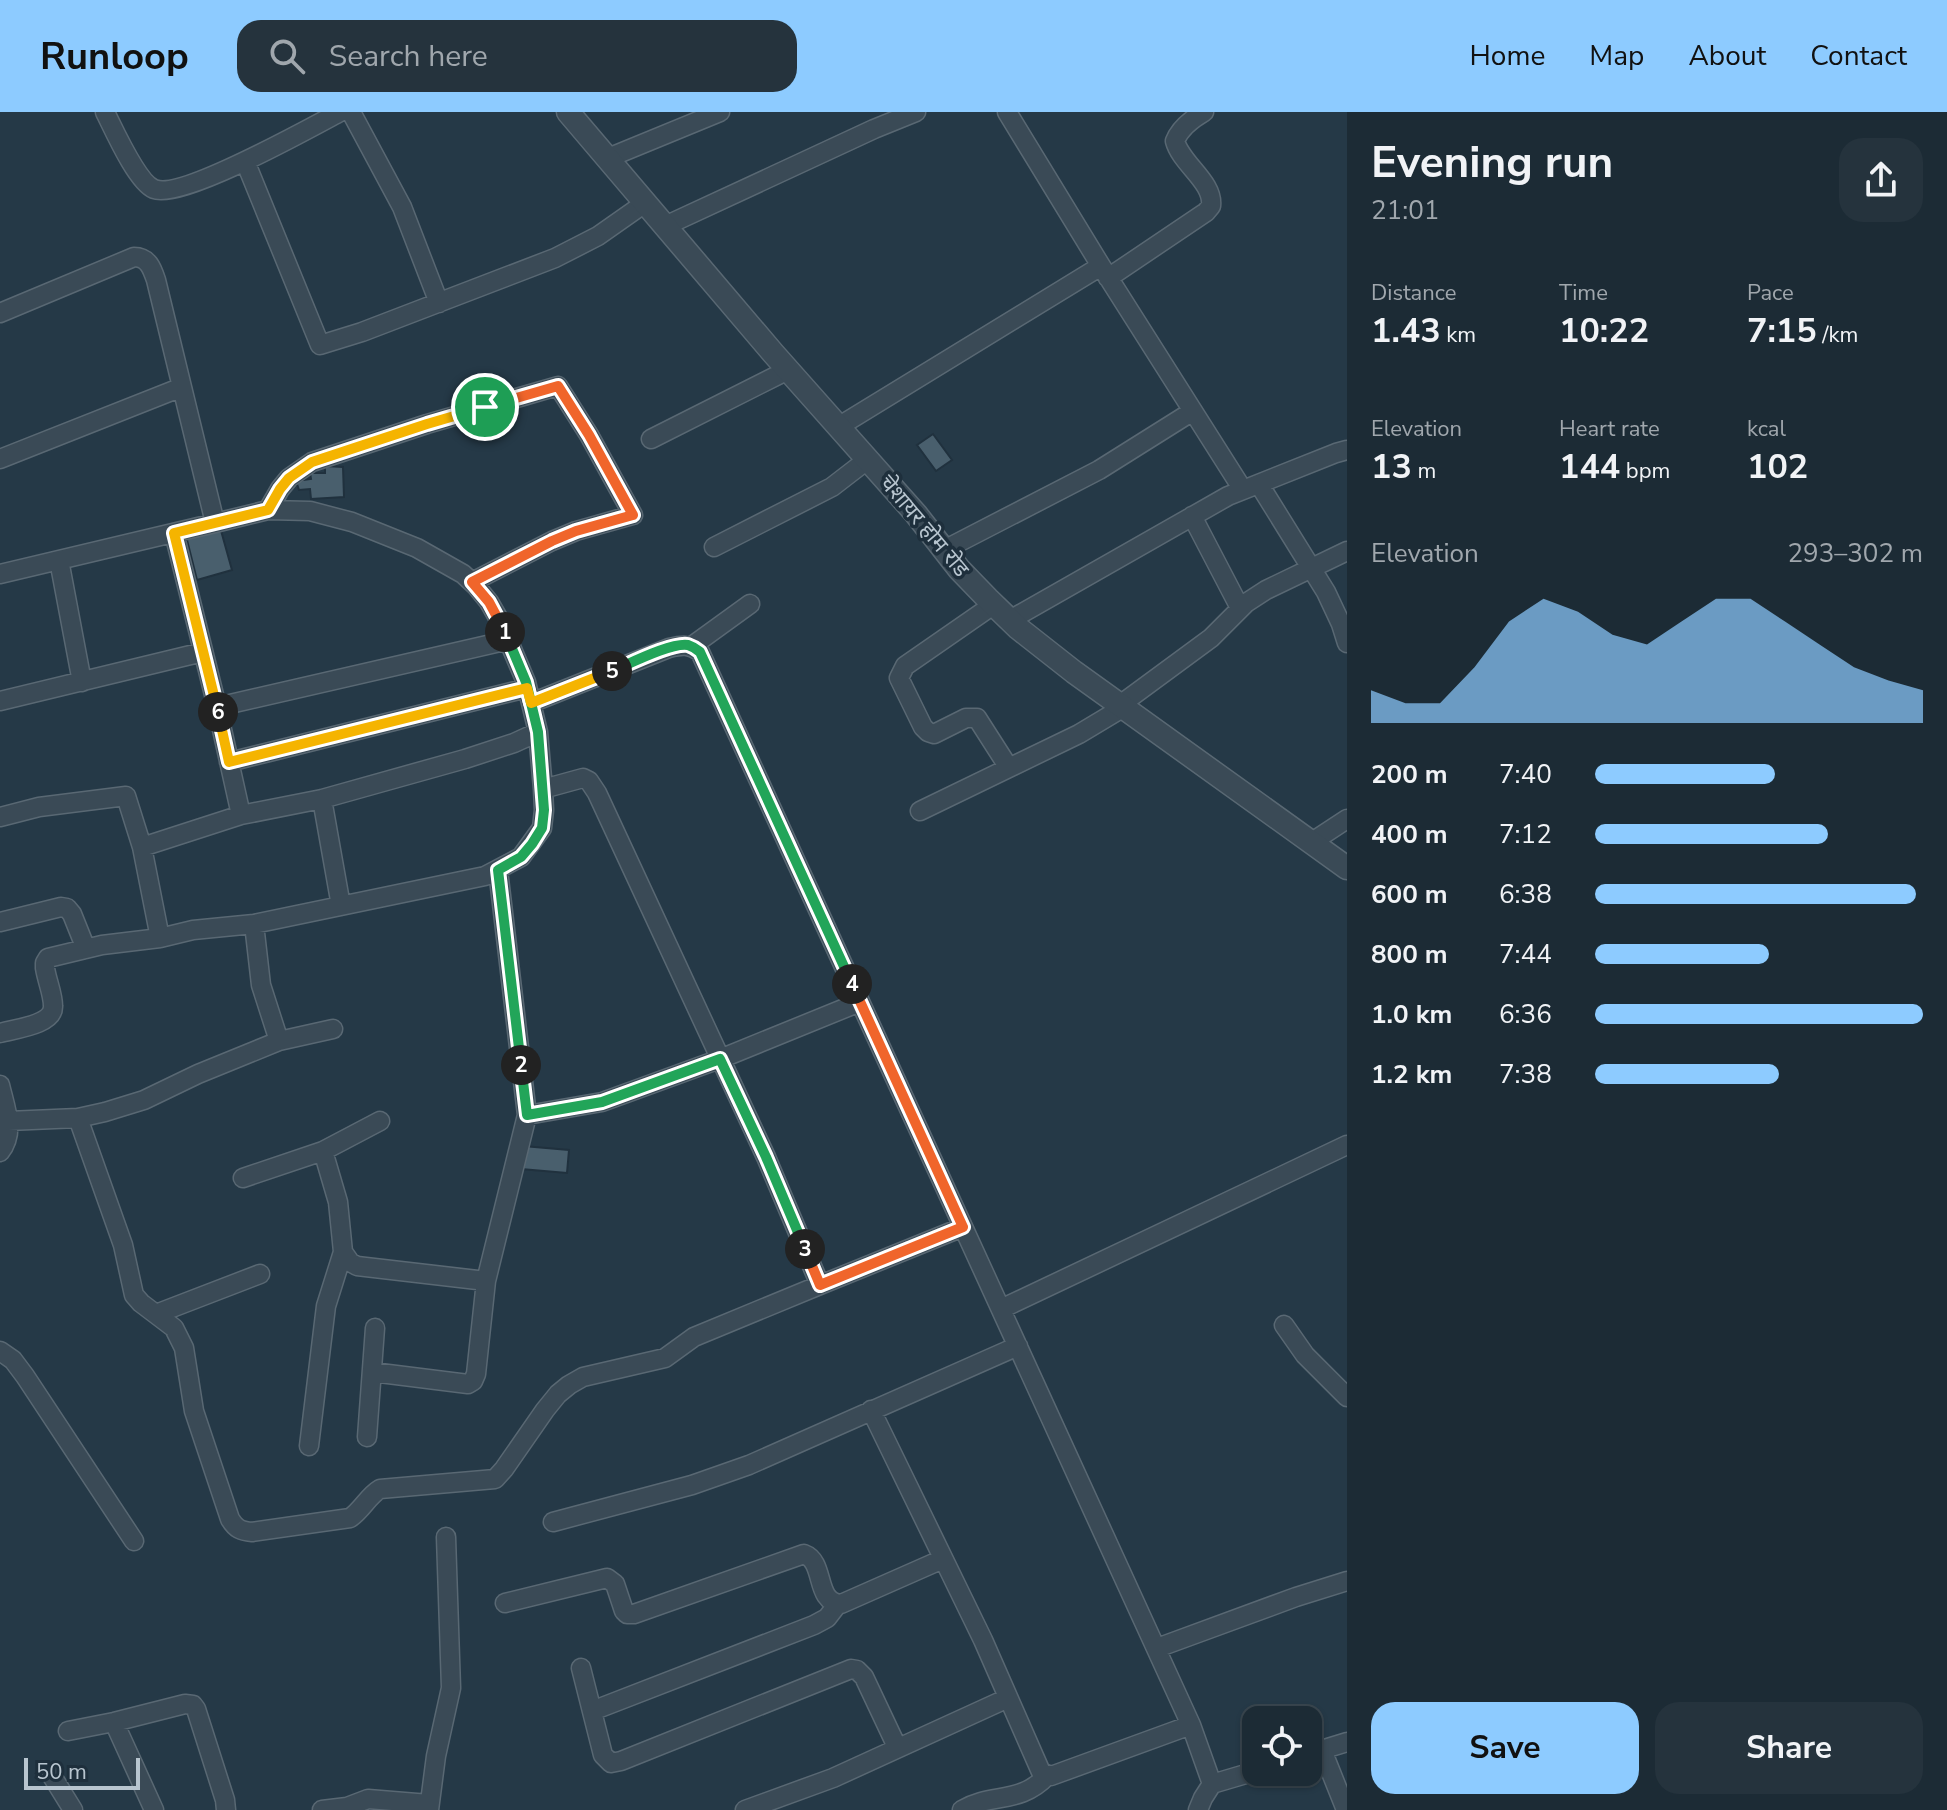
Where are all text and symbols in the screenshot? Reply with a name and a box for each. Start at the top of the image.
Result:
search box [237,20,797,92]
text: Runloop [40,31,189,82]
icon: search [265,34,309,78]
text: Search here [329,36,488,77]
text: Home [1470,37,1545,75]
text: Map [1589,37,1644,75]
text: About [1688,37,1766,75]
text: Contact [1810,37,1907,75]
text: Evening run [1371,133,1613,193]
button: share [1839,138,1923,222]
text: 21:01 [1371,193,1439,228]
text: Distance [1371,278,1456,308]
text: Time [1559,278,1608,308]
text: Pace [1747,278,1794,308]
text: 1.43 [1371,308,1441,354]
text: 10:22 [1559,308,1649,354]
text: 7:15 [1747,308,1817,354]
text: km [1441,320,1476,350]
text: /km [1817,320,1858,350]
pin [451,373,519,441]
icon: arrive [463,385,507,429]
text: Elevation [1371,414,1462,444]
text: Heart rate [1559,414,1660,444]
text: kcal [1747,414,1786,444]
text: 13 [1371,444,1412,490]
text: 144 [1559,444,1620,490]
text: 102 [1747,444,1808,490]
text: m [1412,456,1436,486]
text: bpm [1620,456,1670,486]
street label: चेशायर होम रोड [872,469,976,584]
text: Elevation [1371,536,1479,571]
text: 293–302 m [1787,536,1923,571]
pin: 1 [485,612,525,652]
text: 1 [498,617,512,647]
pin: 5 [592,651,632,691]
text: 5 [605,656,619,686]
pin: 6 [198,692,238,732]
text: 6 [211,697,225,727]
text: 200 m [1371,757,1448,792]
text: 7:40 [1499,757,1552,792]
text: 400 m [1371,817,1448,852]
text: 7:12 [1499,817,1552,852]
text: 600 m [1371,877,1448,912]
text: 6:38 [1499,877,1552,912]
text: 800 m [1371,937,1448,972]
text: 7:44 [1499,937,1552,972]
pin: 4 [832,964,872,1004]
text: 4 [845,969,859,999]
text: 1.0 km [1371,997,1452,1032]
text: 6:36 [1499,997,1552,1032]
pin: 2 [501,1045,541,1085]
text: 2 [514,1050,528,1080]
text: 1.2 km [1371,1057,1452,1092]
text: 7:38 [1499,1057,1552,1092]
pin: 3 [785,1229,825,1269]
text: 3 [798,1234,812,1264]
button: Save [1371,1702,1639,1794]
button: Share [1655,1702,1923,1794]
map controls [1242,1706,1322,1786]
button: locate [1242,1706,1322,1786]
scale bar [24,1754,140,1790]
text: 50 m [36,1757,87,1787]

